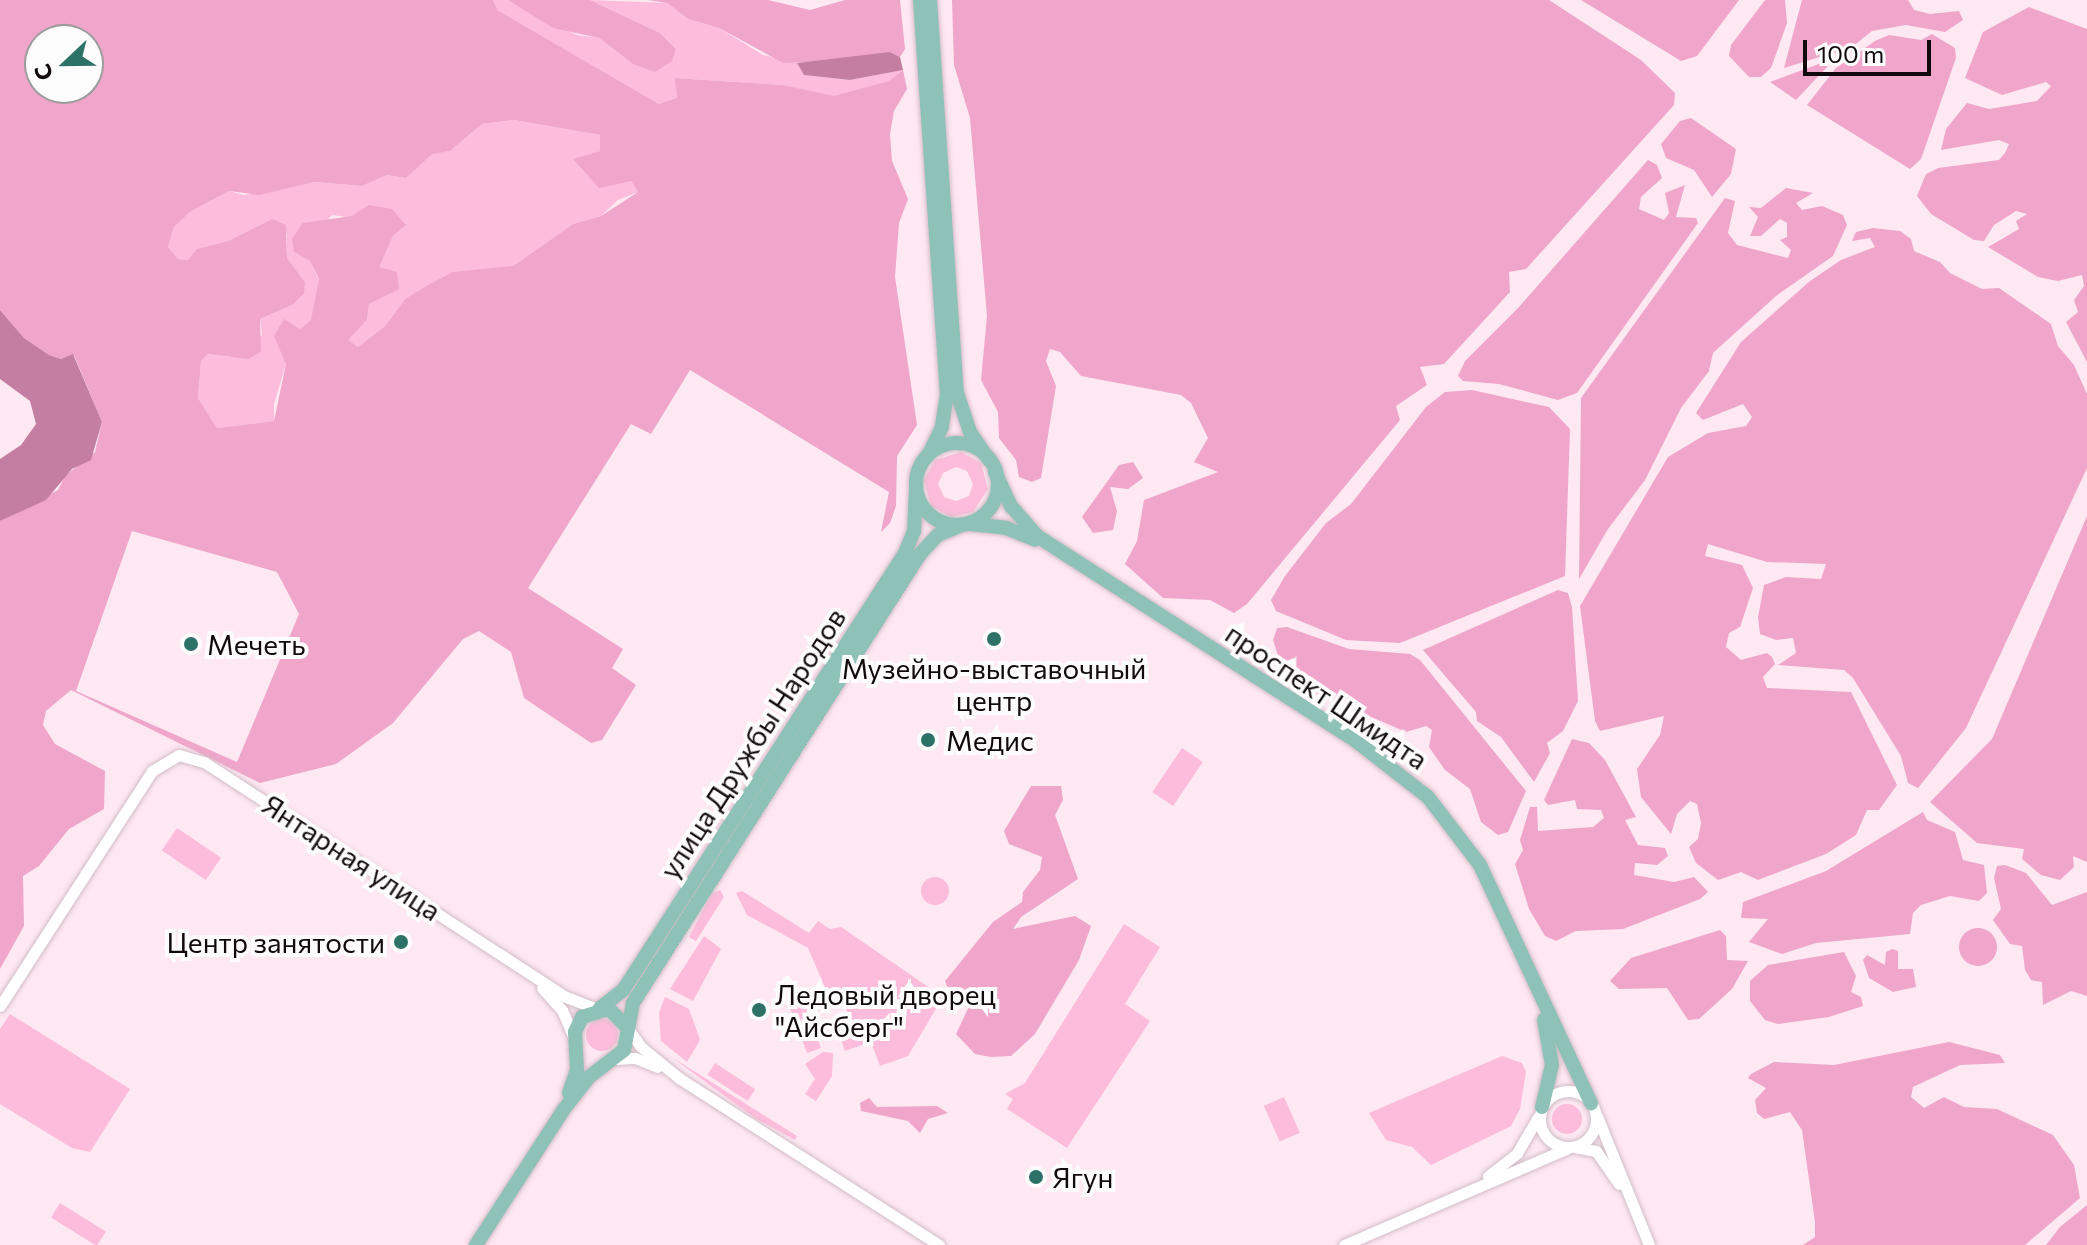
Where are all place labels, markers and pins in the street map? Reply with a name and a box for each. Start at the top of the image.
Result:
place label: Мечеть [207,627,306,661]
marker: Музейно-выставочный центр [985,630,1003,648]
marker: Мечеть [182,635,200,653]
place label: Музейно-выставочный центр [842,651,1146,717]
place label: Медис [946,723,1034,757]
marker: Медис [917,729,939,751]
place label: Центр занятости [166,925,385,959]
marker: Центр занятости [392,933,410,951]
place label: Ледовый дворец "Айсберг" [775,977,996,1043]
marker: Ледовый дворец "Айсберг" [750,1001,768,1019]
place label: Ягун [1052,1160,1113,1194]
marker: Ягун [1027,1168,1045,1186]

